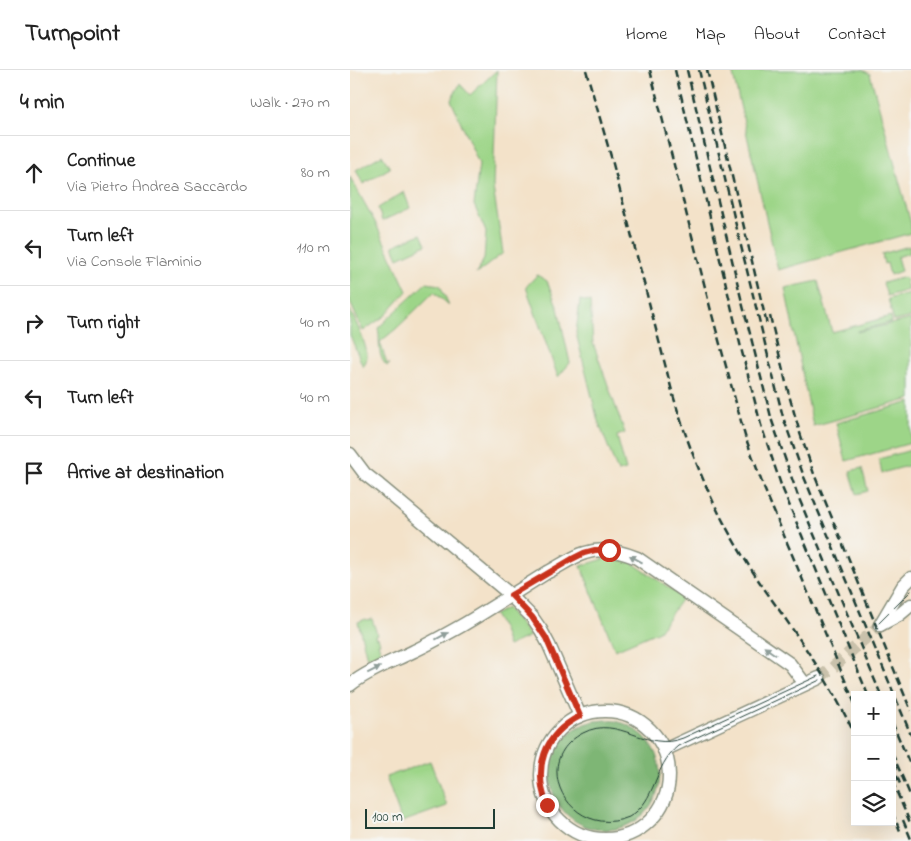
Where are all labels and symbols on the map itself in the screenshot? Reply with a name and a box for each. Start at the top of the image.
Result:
route start [598,539,621,562]
one-way arrow [629,555,644,563]
one-way arrow [435,632,450,640]
one-way arrow [764,646,777,656]
one-way arrow [366,666,381,674]
route end [536,794,559,817]
scale bar [365,806,495,829]

